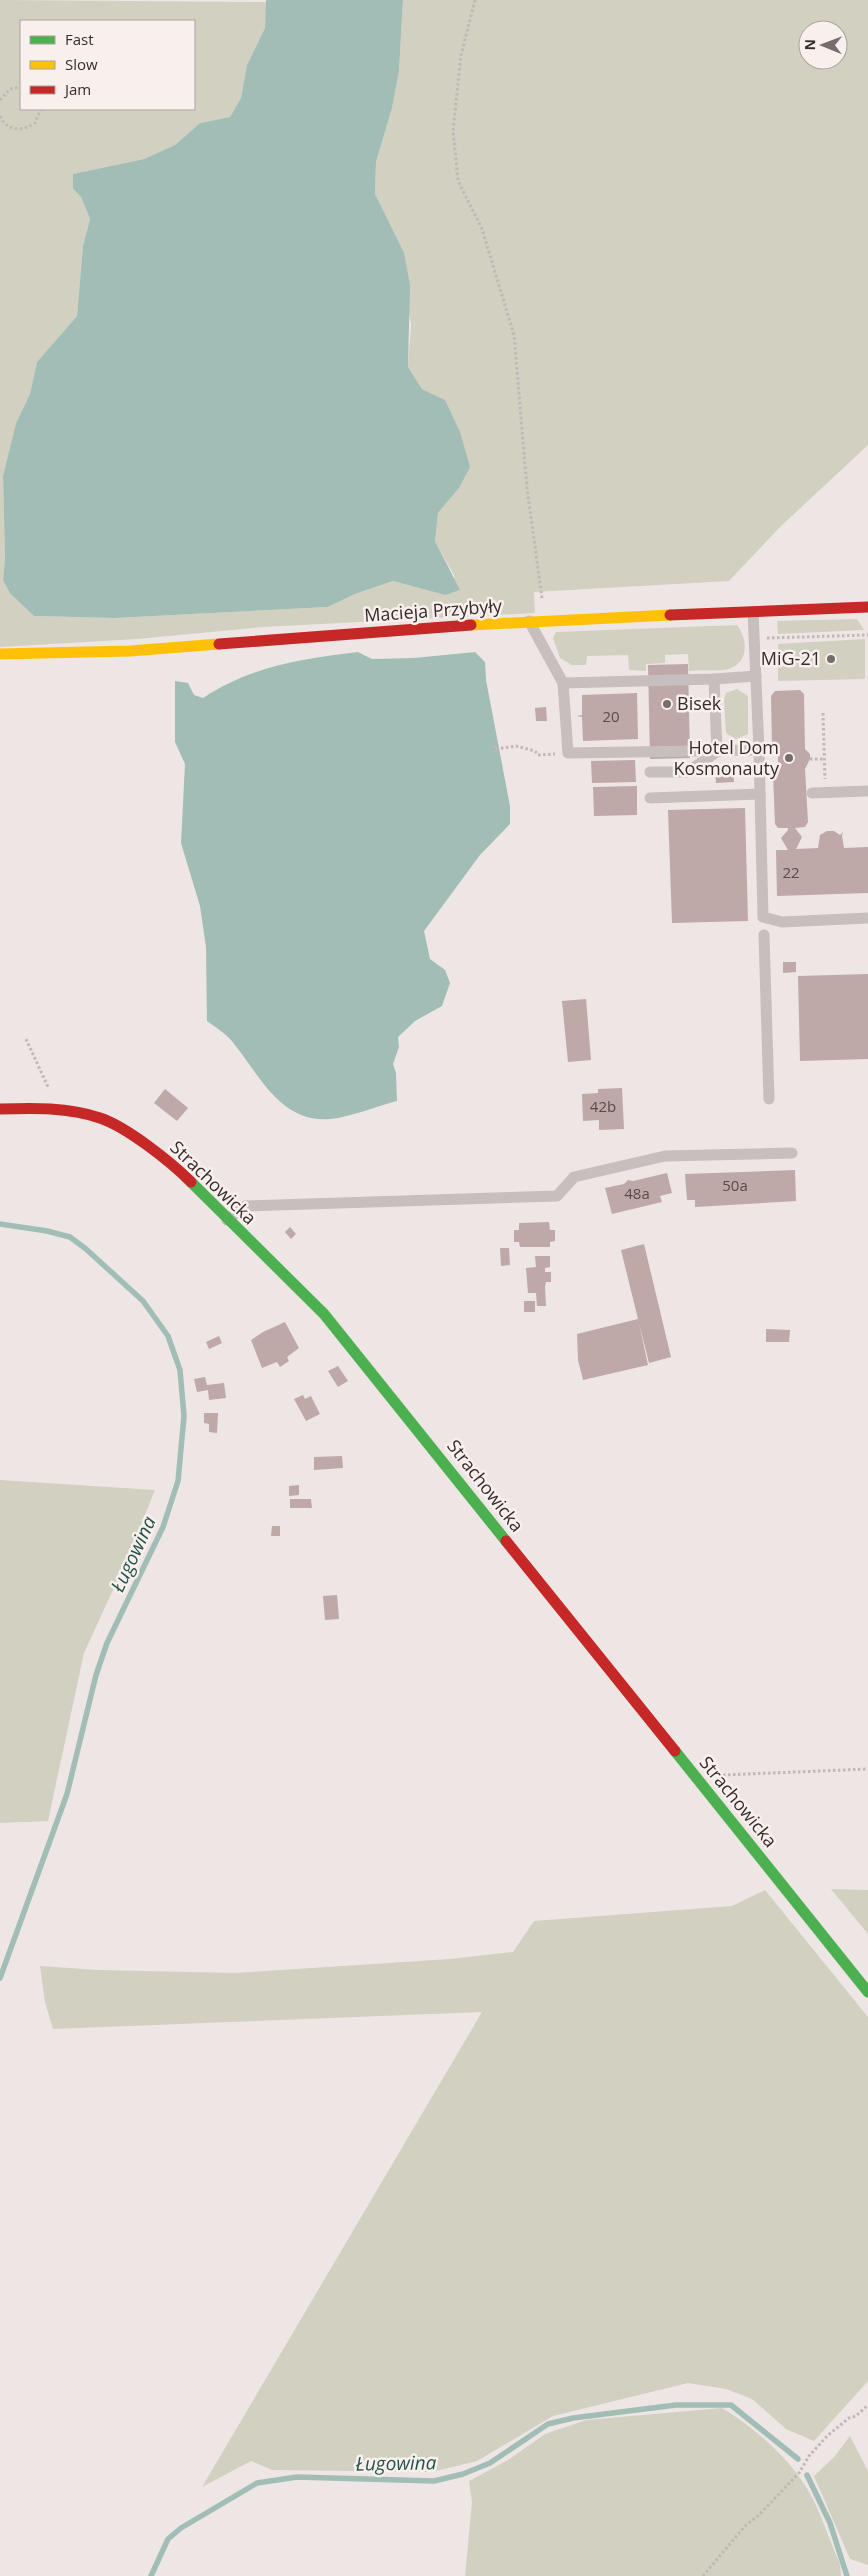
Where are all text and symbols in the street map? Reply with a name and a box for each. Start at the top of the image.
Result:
legend [20,20,195,110]
north arrow [798,20,848,70]
text: Fast [65,29,94,49]
text: N [800,39,819,51]
text: Slow [65,54,98,74]
text: Jam [63,79,91,99]
street label: Macieja Przybyły [363,593,504,627]
place label: MiG-21 [761,646,821,670]
marker: MiG-21 [825,653,837,665]
place label: Bisek [677,691,722,715]
marker: Bisek [661,698,673,710]
house number: 20 [602,706,620,726]
place label: Hotel Dom Kosmonauty [674,735,780,780]
marker: Hotel Dom Kosmonauty [783,752,795,764]
house number: 22 [782,862,800,882]
house number: 42b [590,1096,616,1116]
street label: Strachowicka [166,1135,262,1229]
house number: 50a [722,1175,748,1195]
house number: 48a [624,1183,650,1203]
street label: Strachowicka [442,1434,529,1536]
water label: Ługowina [104,1512,162,1596]
street label: Strachowicka [695,1751,783,1852]
water label: Ługowina [355,2449,437,2477]

